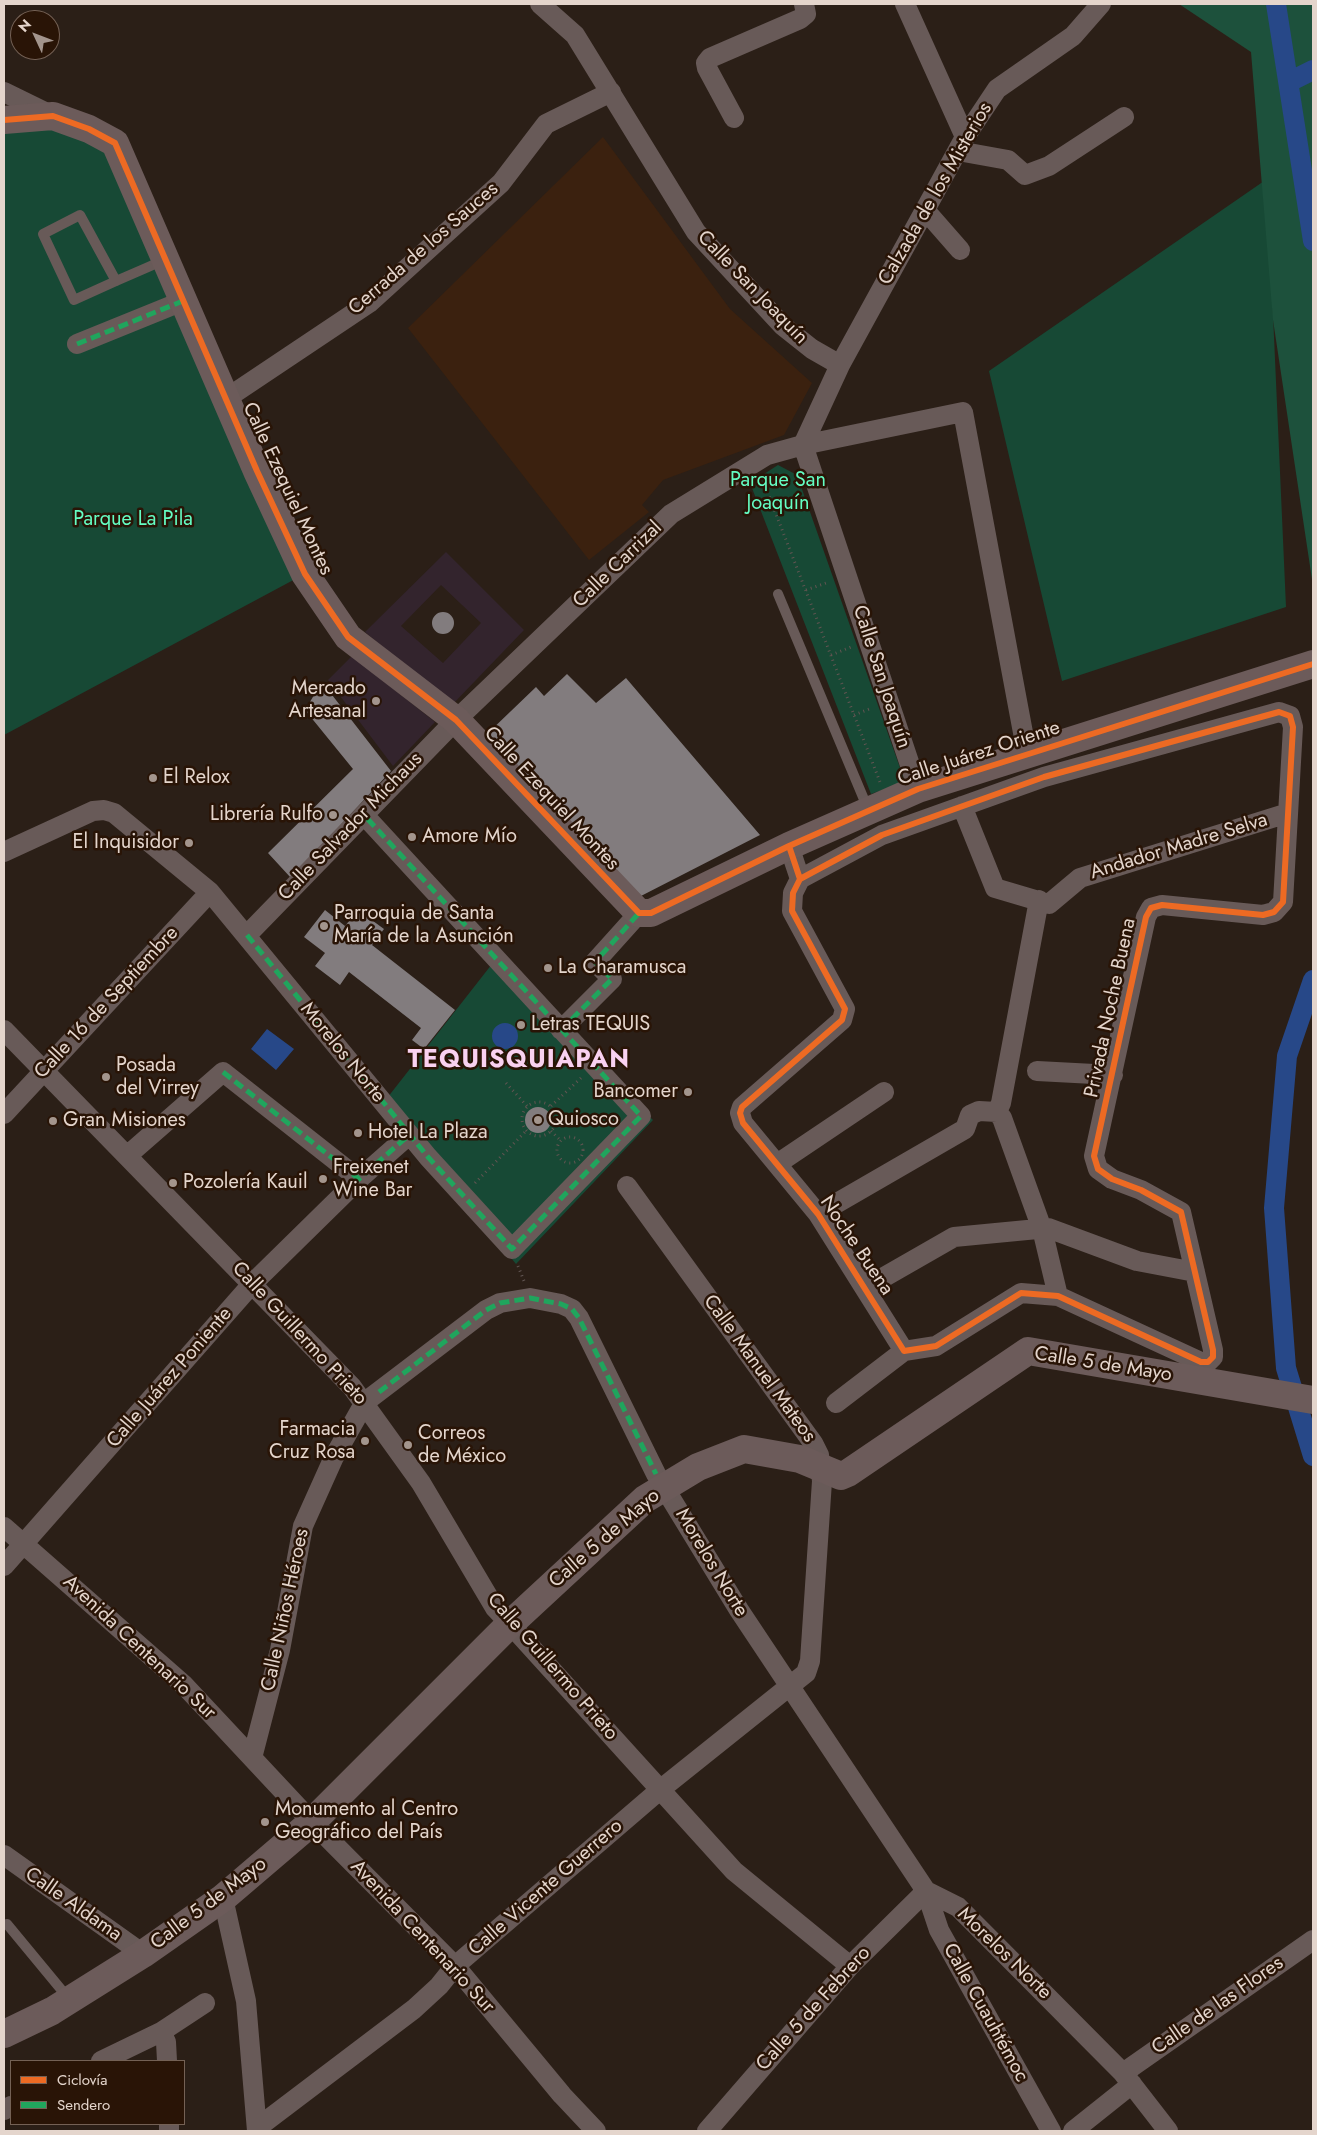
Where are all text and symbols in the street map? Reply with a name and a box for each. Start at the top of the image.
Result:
north arrow [10,10,60,60]
text: N [14,15,36,36]
street label: Calzada de los Misterios [874,99,998,289]
street label: Cerrada de los Sauces [344,177,504,321]
street label: Calle San Joaquín [692,226,812,350]
street label: Calle Ezequiel Montes [236,399,338,579]
park label: Parque San Joaquín [730,469,826,516]
park label: Parque La Pila [73,508,193,532]
street label: Calle Carrizal [568,517,668,613]
street label: Calle San Joaquín [847,603,915,751]
place label: Mercado Artesanal [288,677,366,724]
marker: Mercado Artesanal [370,695,382,707]
street label: Calle Juárez Oriente [895,716,1063,792]
street label: Calle Ezequiel Montes [478,722,624,876]
street label: Calle Salvador Michaus [274,748,428,906]
place label: El Relox [163,766,230,790]
marker: El Relox [147,772,159,784]
place label: Librería Rulfo [210,803,323,827]
marker: Librería Rulfo [327,809,339,821]
street label: Andador Madre Selva [1087,809,1271,885]
place label: Amore Mío [422,825,517,849]
place label: El Inquisidor [72,831,179,855]
marker: Amore Mío [406,831,418,843]
marker: El Inquisidor [183,837,195,849]
place label: Parroquia de Santa María de la Asunción [334,902,514,949]
street label: Privada Noche Buena [1080,916,1142,1100]
marker: Parroquia de Santa María de la Asunción [318,920,330,932]
street label: Calle 16 de Septiembre [30,922,184,1084]
place label: La Charamusca [558,956,686,980]
marker: La Charamusca [542,962,554,974]
street label: Morelos Norte [294,998,390,1108]
place label: Letras TEQUIS [531,1013,650,1037]
marker: Letras TEQUIS [515,1019,527,1031]
district label: TEQUISQUIAPAN [406,1046,632,1076]
place label: Posada del Virrey [116,1054,199,1101]
marker: Posada del Virrey [100,1071,112,1083]
place label: Bancomer [593,1080,678,1104]
marker: Bancomer [682,1086,694,1098]
place label: Quiosco [548,1108,619,1132]
place label: Gran Misiones [63,1109,186,1133]
marker: Quiosco [532,1114,544,1126]
marker: Gran Misiones [47,1115,59,1127]
place label: Hotel La Plaza [368,1121,488,1145]
marker: Hotel La Plaza [352,1127,364,1139]
place label: Freixenet Wine Bar [333,1156,412,1203]
place label: Pozolería Kauil [183,1171,308,1195]
marker: Freixenet Wine Bar [317,1173,329,1185]
marker: Pozolería Kauil [167,1177,179,1189]
street label: Noche Buena [814,1192,898,1300]
street label: Calle Guillermo Prieto [226,1257,372,1411]
street label: Calle Manuel Mateos [697,1291,821,1447]
street label: Calle Juárez Poniente [102,1303,238,1453]
street label: Calle 5 de Mayo [1033,1342,1173,1388]
place label: Farmacia Cruz Rosa [269,1418,355,1465]
place label: Correos de México [418,1422,506,1469]
marker: Farmacia Cruz Rosa [359,1435,371,1447]
marker: Correos de México [402,1439,414,1451]
street label: Calle 5 de Mayo [545,1484,665,1594]
street label: Morelos Norte [669,1505,753,1621]
street label: Calle Niños Héroes [257,1527,315,1693]
street label: Avenida Centenario Sur [57,1571,221,1725]
street label: Calle Guillermo Prieto [481,1588,623,1746]
place label: Monumento al Centro Geográfico del País [275,1798,458,1845]
street label: Calle Vicente Guerrero [464,1815,628,1961]
marker: Monumento al Centro Geográfico del País [259,1816,271,1828]
street label: Calle 5 de Mayo [146,1853,272,1955]
street label: Avenida Centenario Sur [345,1855,499,2019]
street label: Calle Aldama [20,1863,126,1947]
street label: Morelos Norte [952,1903,1056,2005]
street label: Calle Cuauhtémoc [937,1939,1033,2087]
street label: Calle 5 de Febrero [752,1942,876,2076]
street label: Calle de las Flores [1148,1952,1288,2060]
legend [10,2060,185,2125]
text: Ciclovía [57,2069,107,2091]
text: Sendero [57,2094,110,2116]

